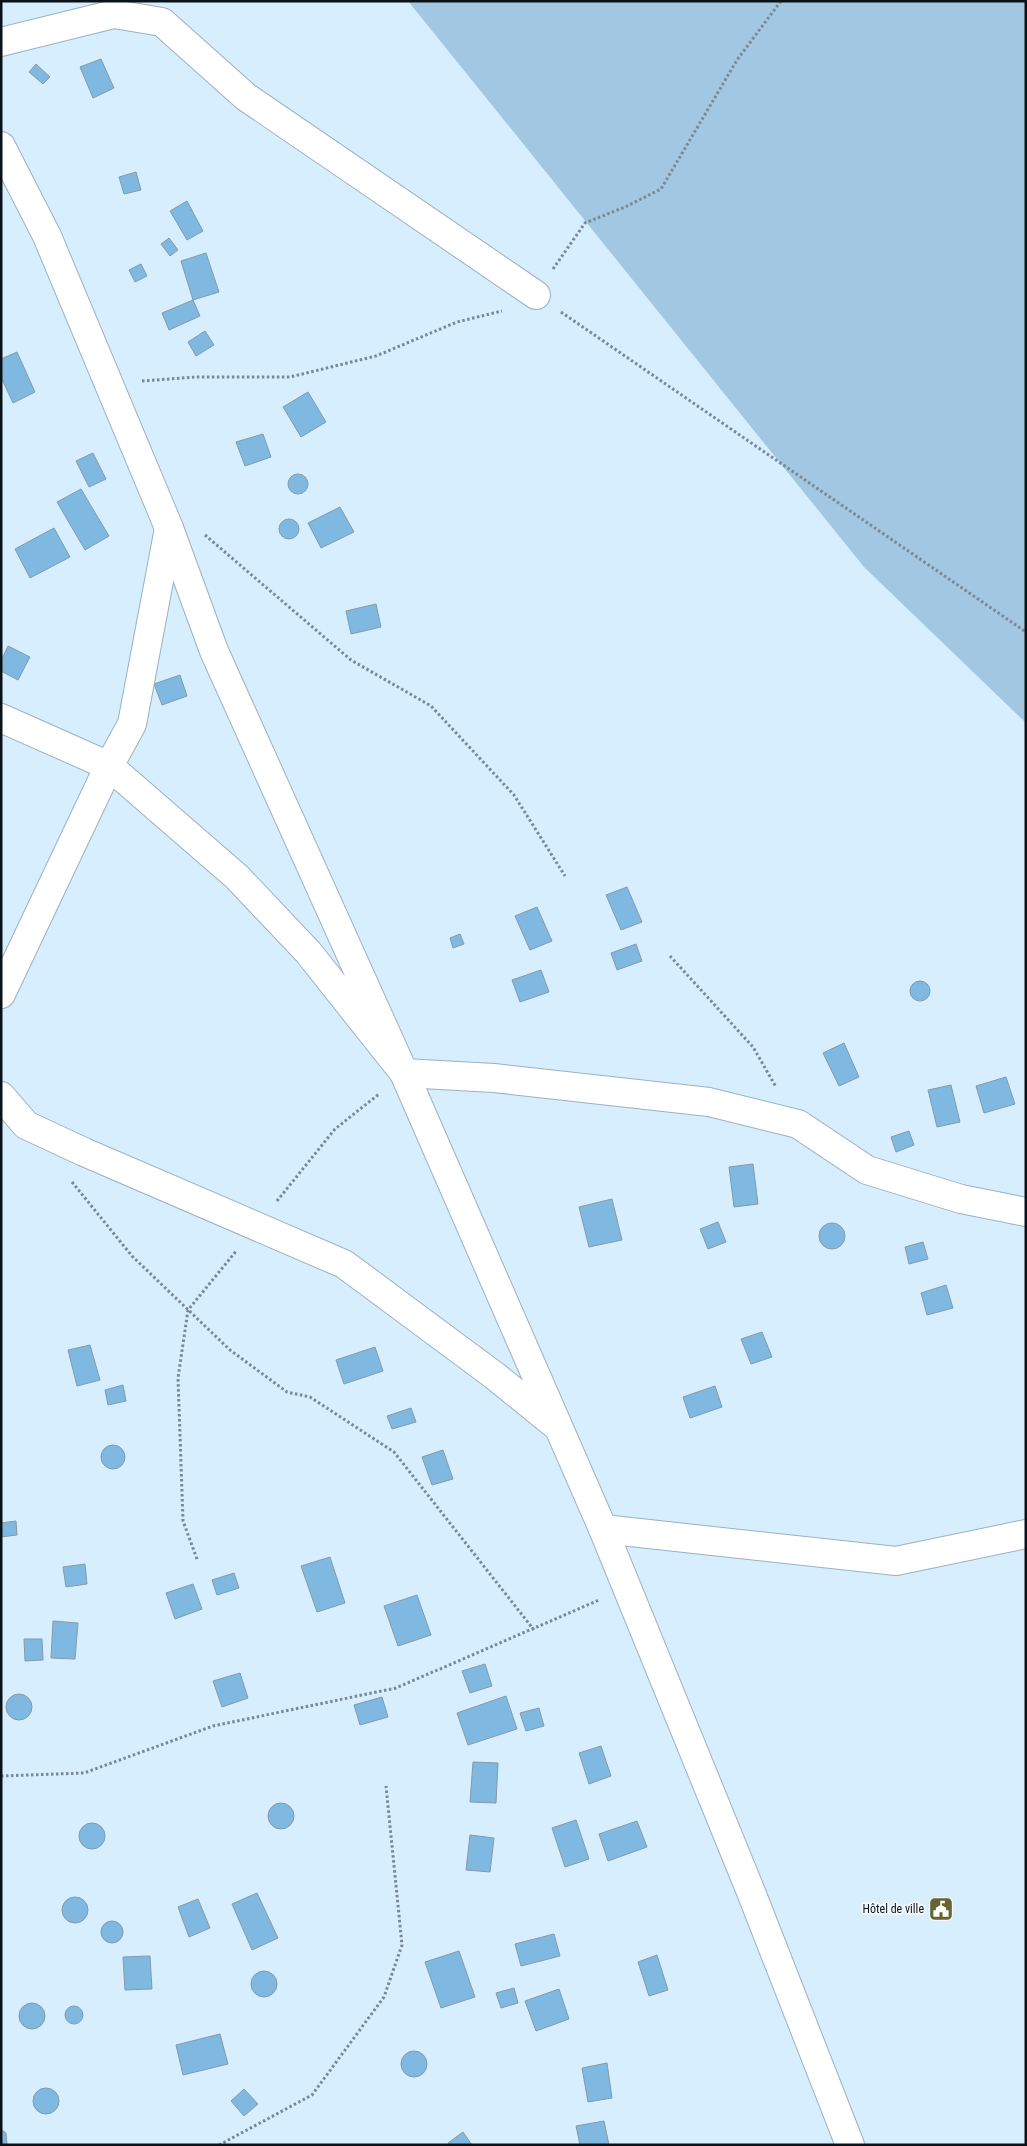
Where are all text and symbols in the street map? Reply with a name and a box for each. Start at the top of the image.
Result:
public building icon: Hôtel de ville [928,1896,954,1922]
place label: Hôtel de ville [863,1902,924,1916]

